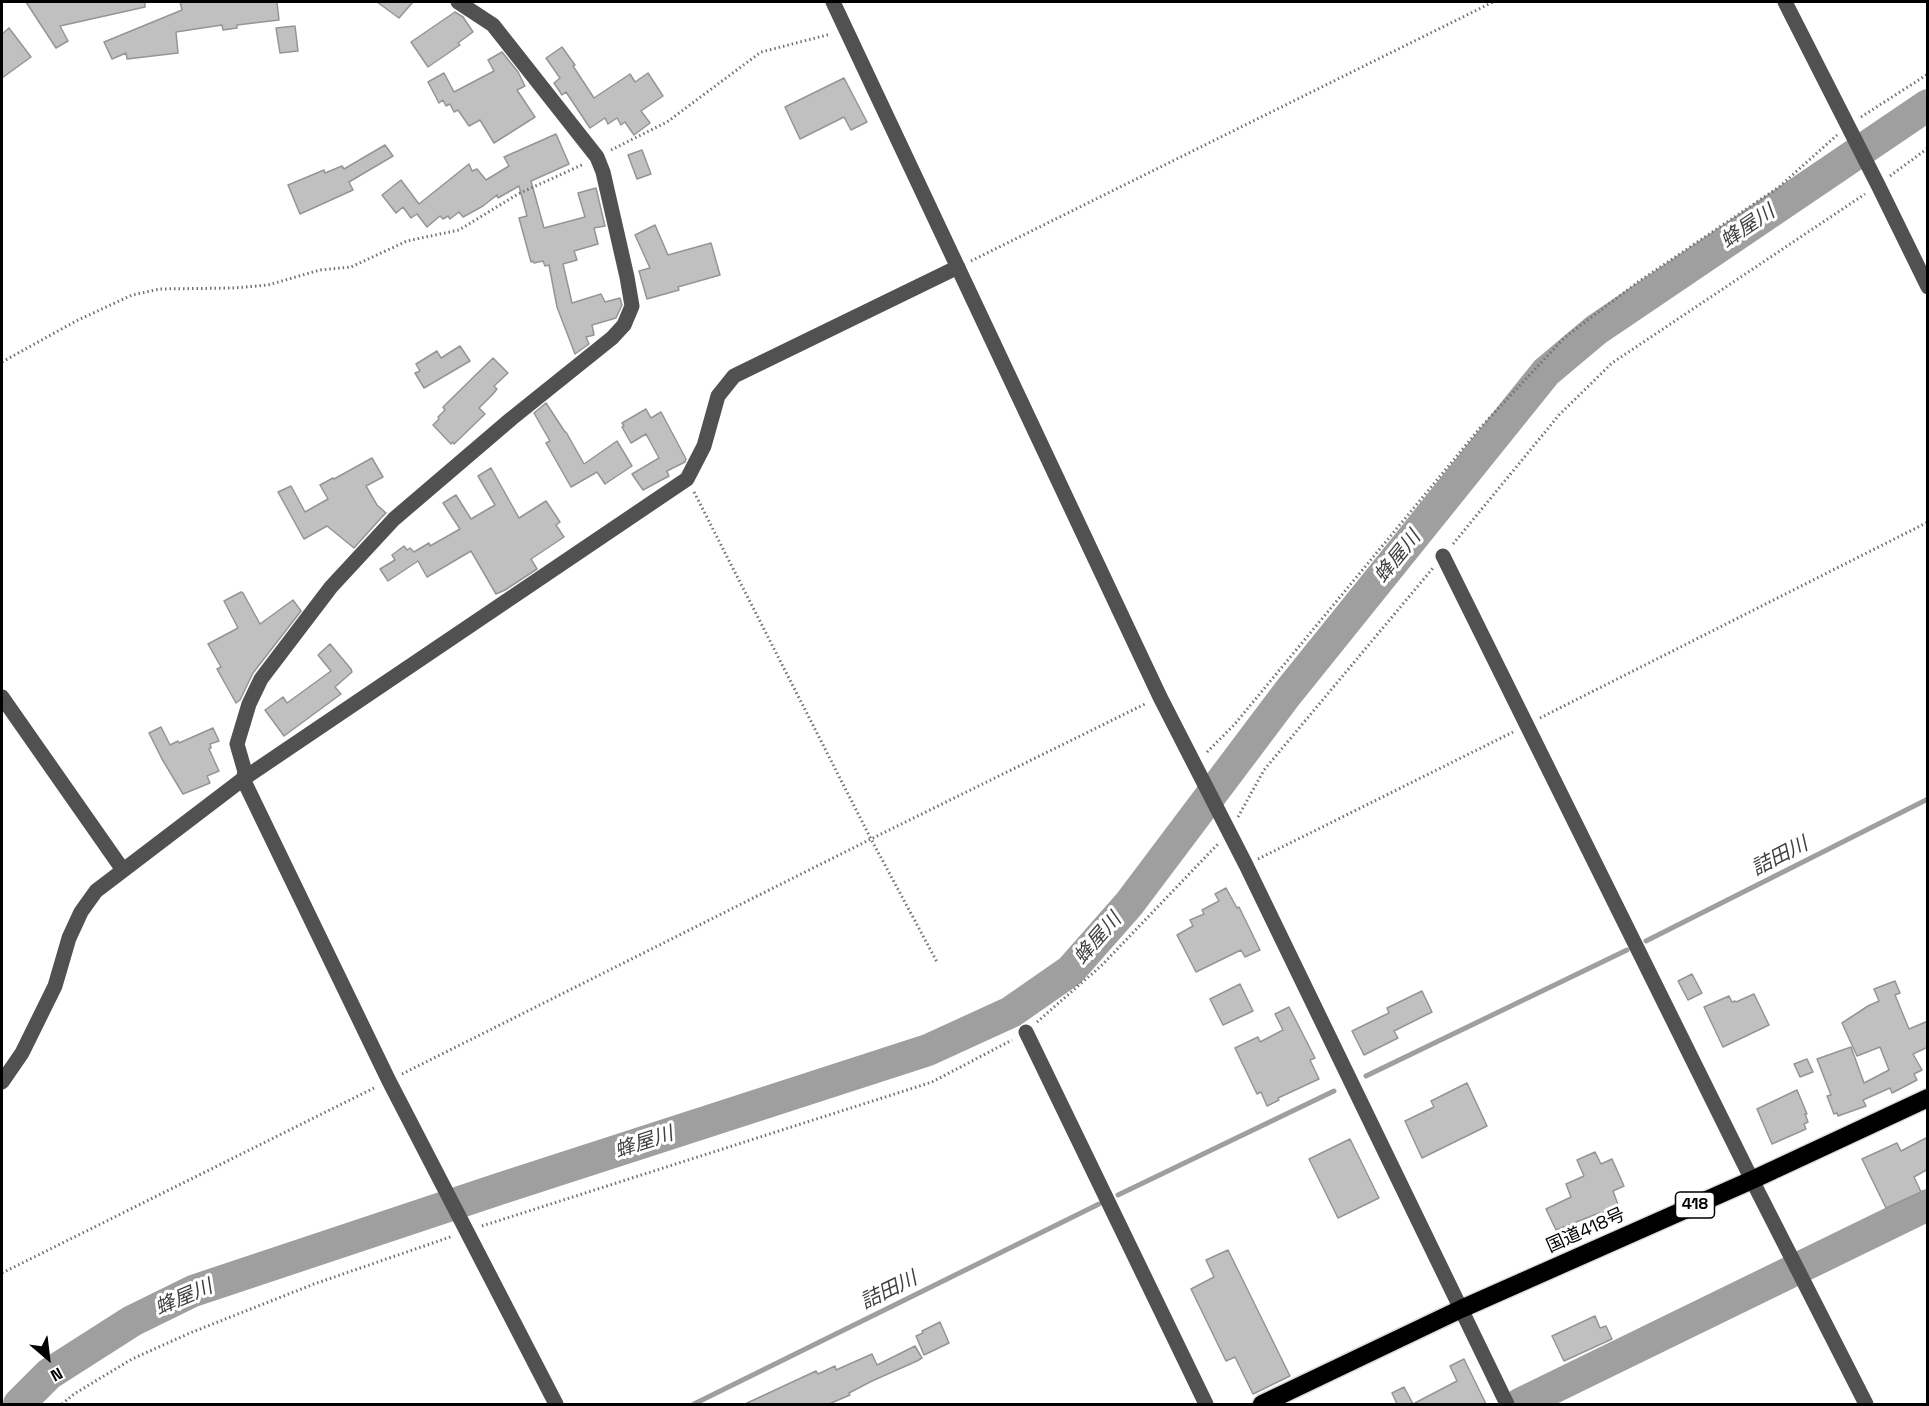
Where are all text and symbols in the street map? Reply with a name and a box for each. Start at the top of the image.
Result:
water label: 蜂屋川 [1716,200,1780,254]
water label: 蜂屋川 [1370,526,1426,588]
water label: 詰田川 [1748,833,1812,881]
water label: 蜂屋川 [1069,908,1127,970]
water label: 蜂屋川 [612,1122,676,1164]
road number: 418 [1676,1192,1714,1218]
street label: 国道418号 [1543,1204,1629,1258]
water label: 詰田川 [857,1267,921,1315]
water label: 蜂屋川 [152,1275,216,1321]
north arrow [18,1328,78,1388]
text: N [47,1363,66,1386]

